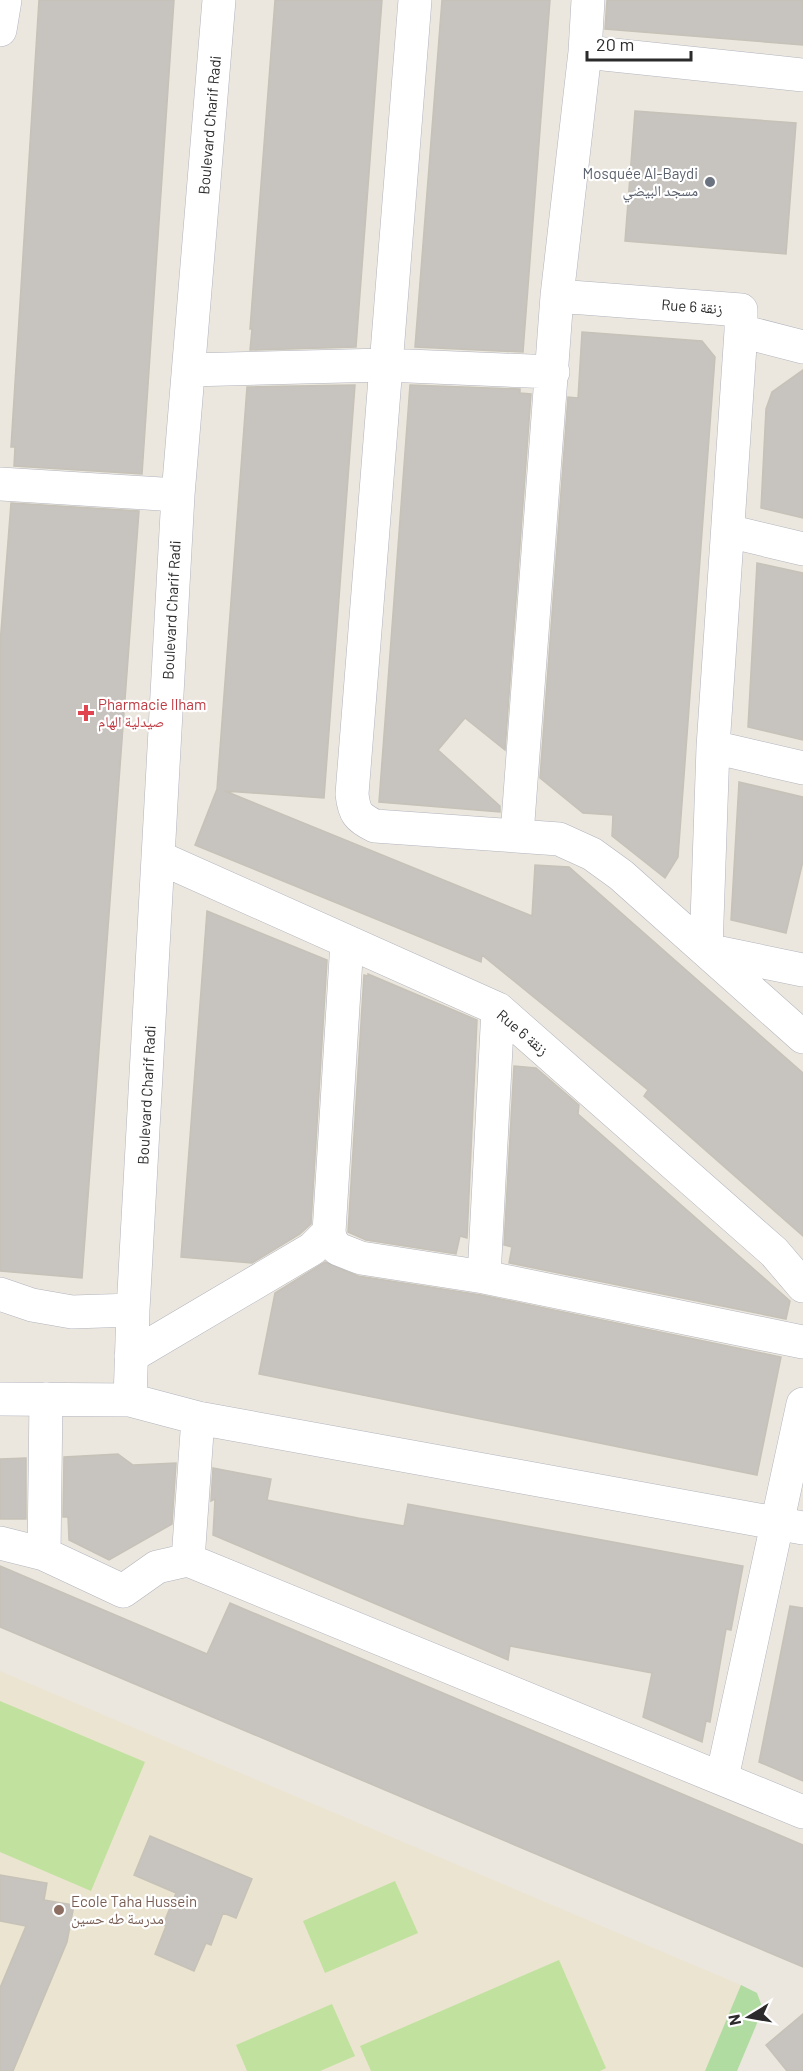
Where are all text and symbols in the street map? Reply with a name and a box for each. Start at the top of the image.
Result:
scale bar [587,24,690,62]
text: 20 m [596,33,634,55]
street label: Boulevard Charif Radi [194,55,224,195]
place label: Mosquée Al-Baydi مسجد البيضي [583,164,698,203]
marker: Mosquée Al-Baydi مسجد البيضي [703,175,717,189]
street label: Rue 6 زنقة [661,295,723,318]
street label: Boulevard Charif Radi [158,540,184,680]
place label: Pharmacie Ilham صيدلية الهام [98,695,206,732]
marker: Pharmacie Ilham صيدلية الهام [79,706,93,720]
street label: Rue 6 زنقة [493,1005,552,1060]
street label: Boulevard Charif Radi [133,1025,159,1165]
place label: Ecole Taha Hussein مدرسة طه حسين [71,1892,197,1929]
marker: Ecole Taha Hussein مدرسة طه حسين [52,1903,66,1917]
north arrow [719,1987,779,2047]
text: N [723,2013,744,2027]

